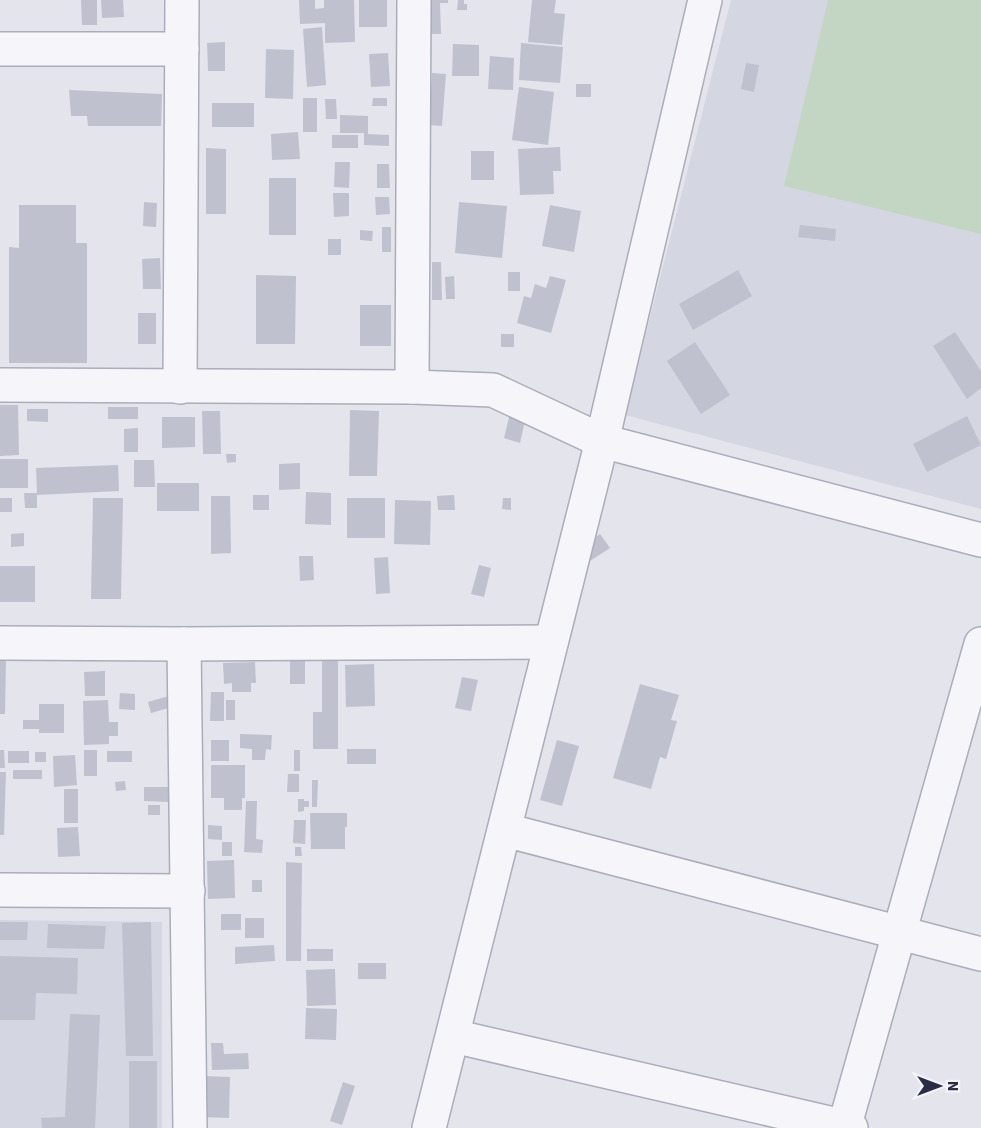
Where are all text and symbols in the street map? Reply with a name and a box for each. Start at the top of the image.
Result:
north arrow [909,1056,969,1116]
text: N [942,1081,964,1091]

